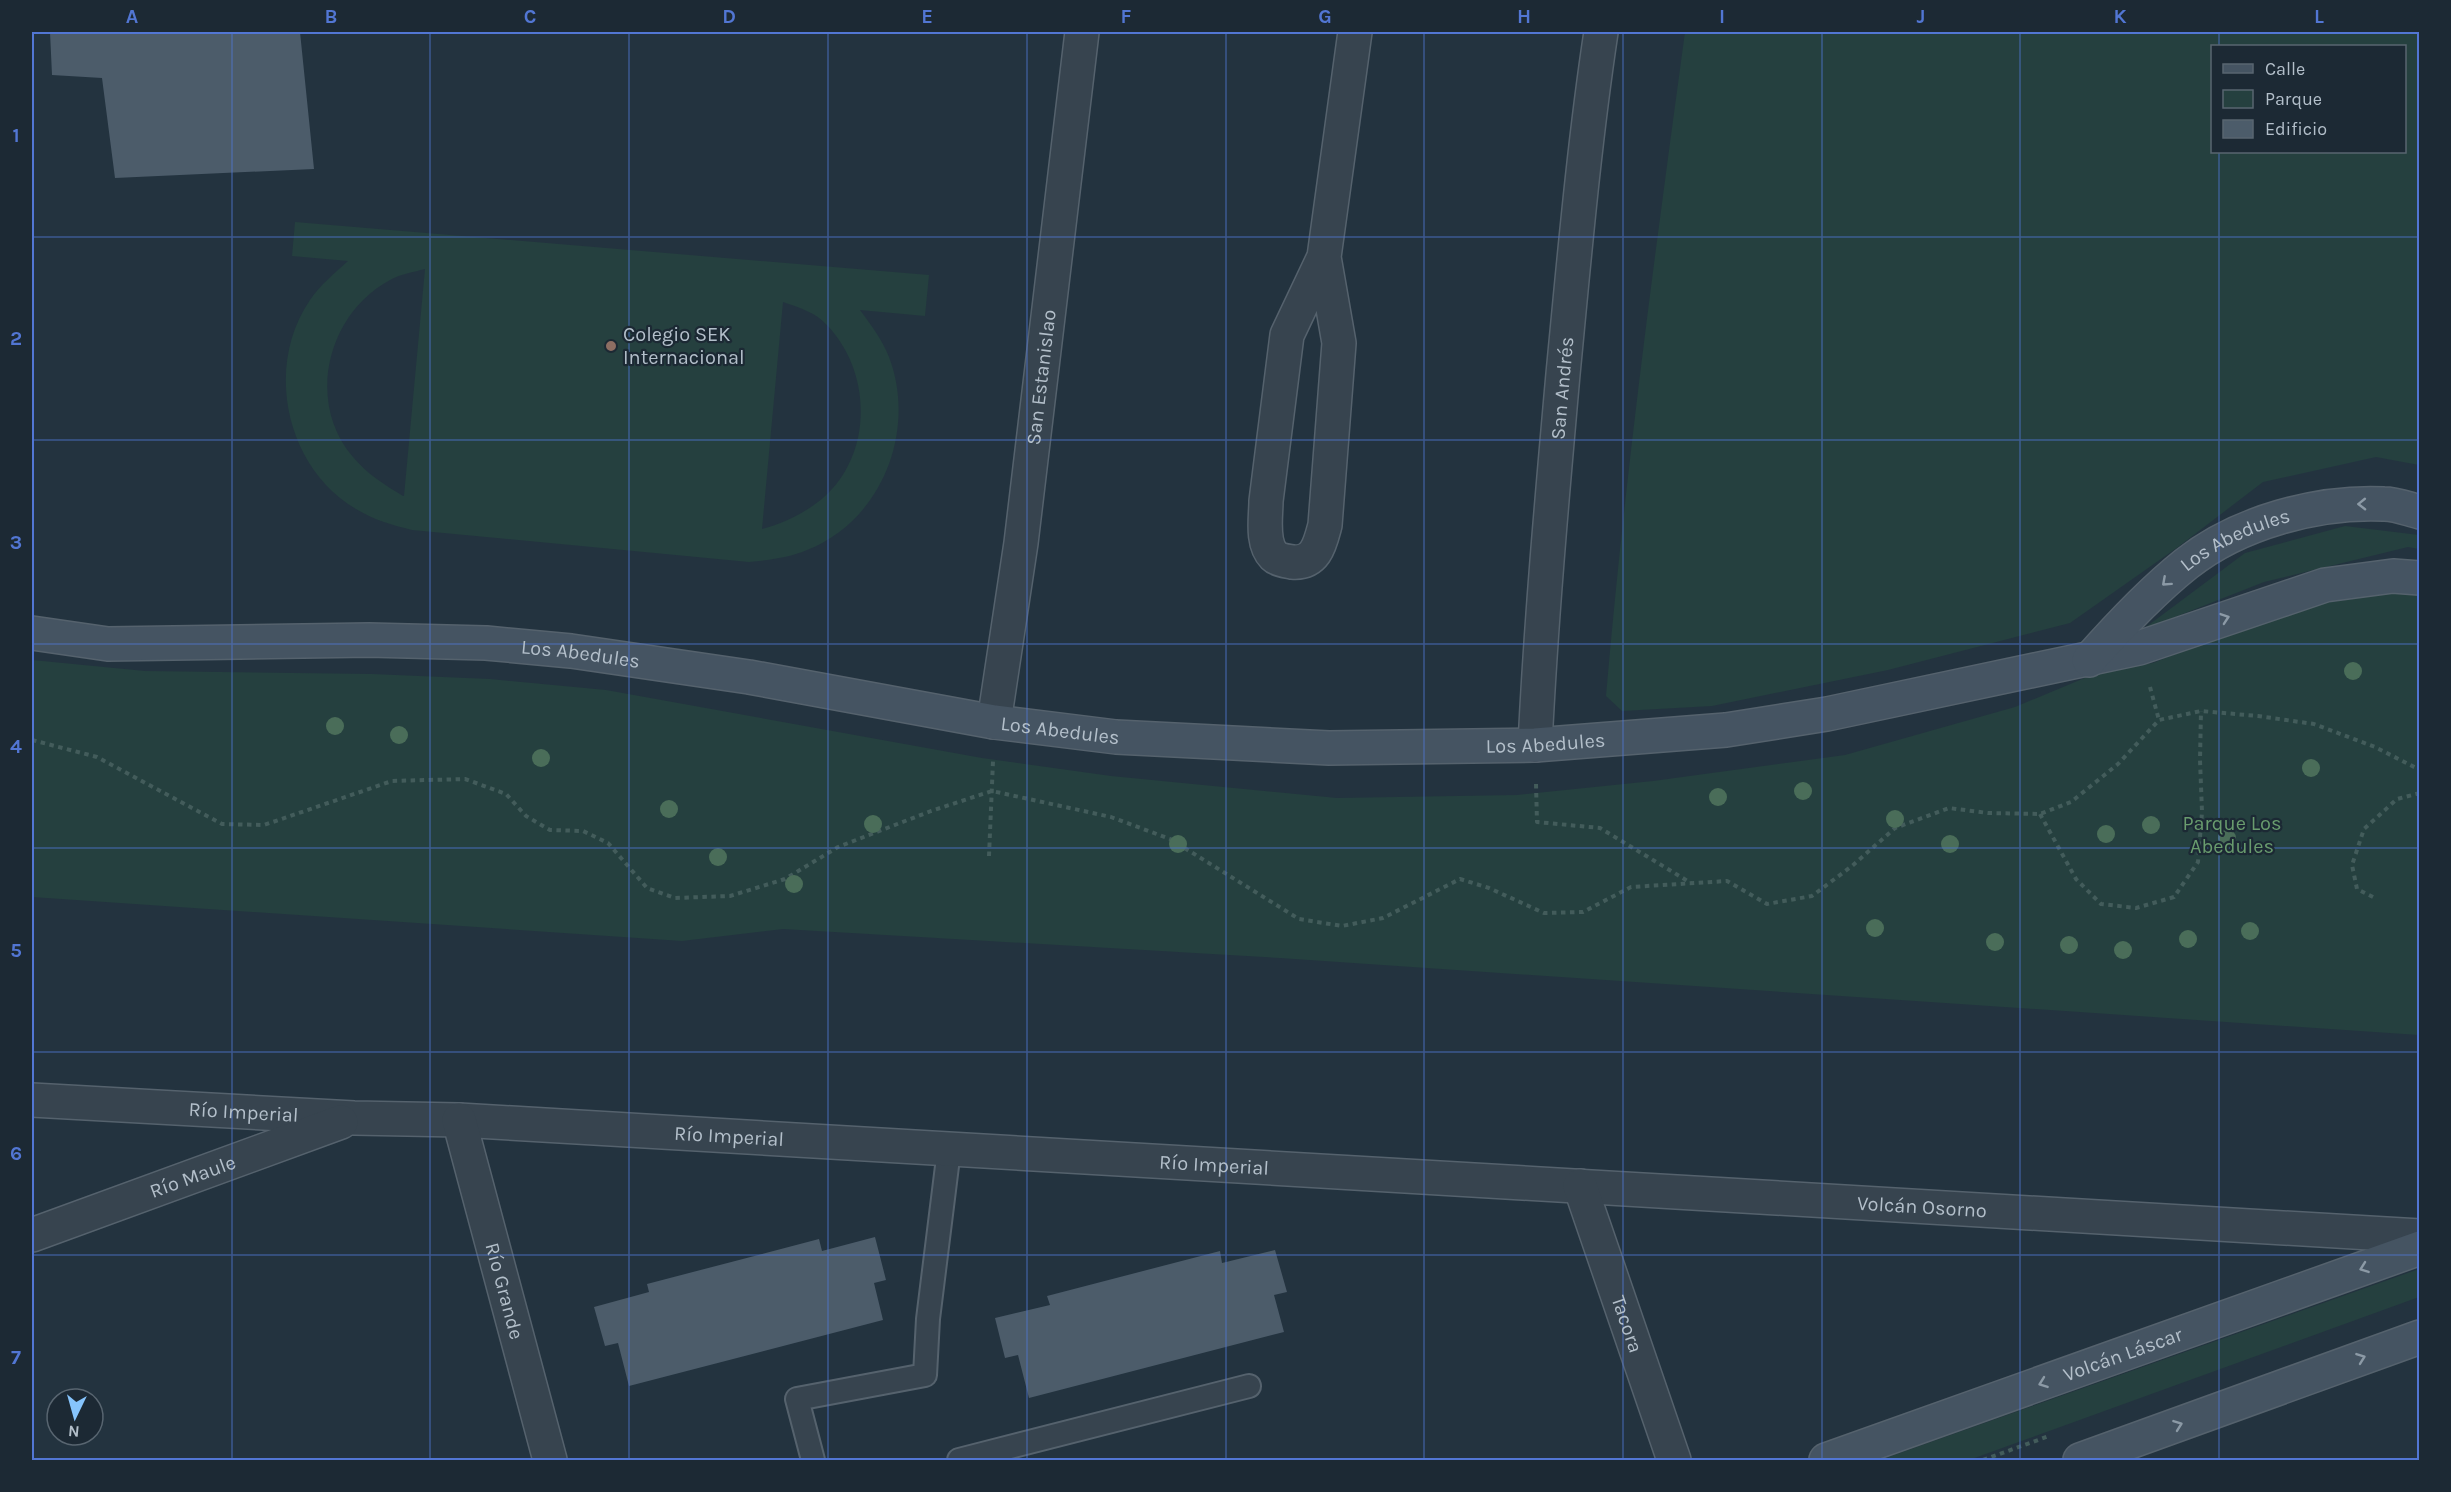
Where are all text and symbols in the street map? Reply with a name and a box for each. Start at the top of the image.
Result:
text: A [126,5,139,28]
text: B [325,5,337,28]
text: C [524,5,536,28]
text: D [722,5,736,28]
text: E [921,5,933,28]
text: F [1121,5,1132,28]
text: G [1318,5,1332,28]
text: H [1517,5,1531,28]
text: I [1719,5,1725,28]
text: J [1917,5,1925,28]
text: K [2113,5,2127,28]
text: L [2314,5,2324,28]
legend [2211,45,2406,153]
text: Calle [2265,58,2305,80]
text: Parque [2265,88,2322,110]
text: Edificio [2265,118,2327,140]
text: 1 [12,124,20,147]
street label: San Estanislao [1022,308,1061,446]
place label: Colegio SEK Internacional [623,323,745,369]
text: 2 [10,327,22,350]
street label: San Andrés [1546,336,1579,441]
marker: Colegio SEK Internacional [604,339,618,353]
one-way arrow [2357,498,2366,511]
street label: Los Abedules [2176,504,2292,576]
text: 3 [10,531,22,554]
one-way arrow [2162,575,2173,586]
one-way arrow [2219,612,2229,625]
street label: Los Abedules [520,635,641,673]
street label: Los Abedules [999,712,1121,749]
street label: Los Abedules [1486,729,1606,758]
text: 4 [10,735,22,758]
park label: Parque Los Abedules [2183,812,2281,858]
text: 5 [10,939,22,962]
street label: Río Imperial [188,1098,299,1127]
street label: Río Imperial [673,1122,785,1151]
text: 6 [10,1142,22,1165]
street label: Río Imperial [1159,1150,1270,1180]
street label: Río Maule [147,1151,239,1203]
street label: Volcán Osorno [1856,1192,1987,1222]
street label: Río Grande [480,1240,528,1342]
one-way arrow [2360,1260,2370,1273]
street label: Tacora [1606,1293,1647,1356]
street label: Volcán Láscar [2060,1323,2186,1386]
text: 7 [11,1346,21,1369]
one-way arrow [2355,1352,2366,1365]
one-way arrow [2038,1376,2049,1388]
north arrow [45,1387,105,1447]
one-way arrow [2172,1419,2183,1432]
text: N [67,1421,80,1441]

